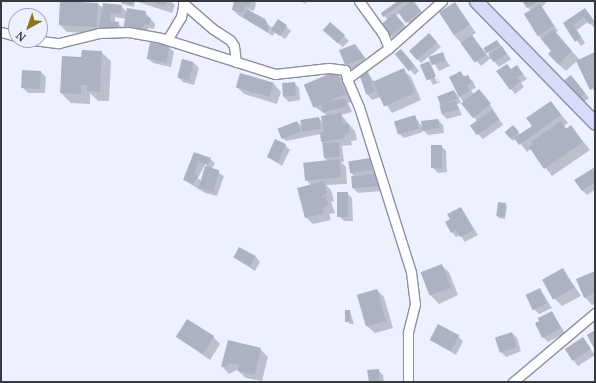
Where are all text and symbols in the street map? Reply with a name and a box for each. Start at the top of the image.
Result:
north arrow [8,8,48,48]
text: N [12,28,29,45]

